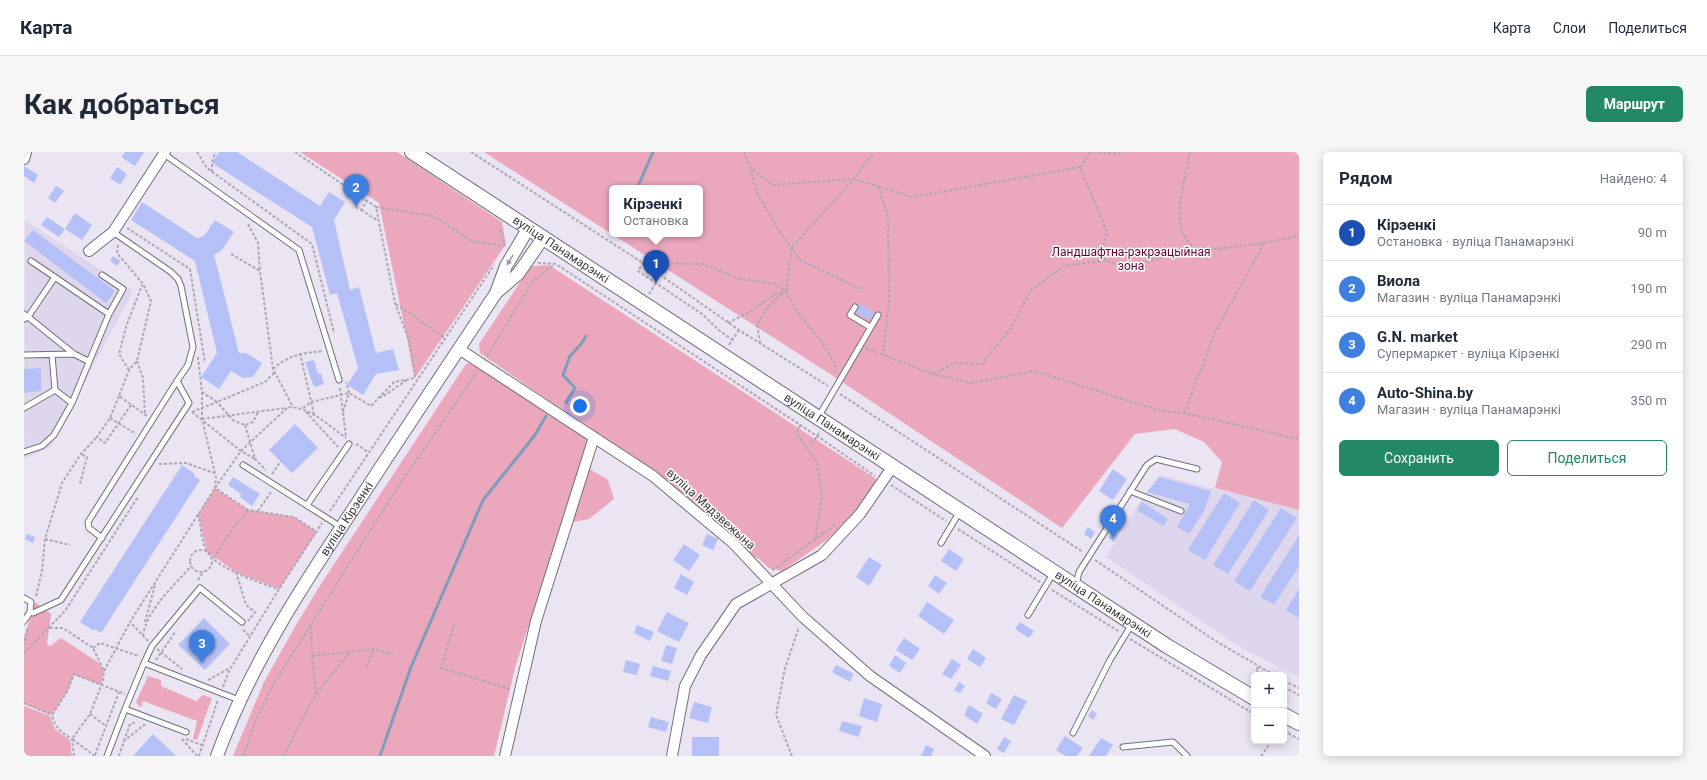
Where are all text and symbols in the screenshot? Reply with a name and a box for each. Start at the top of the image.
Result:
text: Карта [20,16,72,39]
text: Карта [1493,20,1531,36]
text: Слои [1553,20,1586,36]
text: Поделиться [1608,20,1687,36]
button: Маршрут [1586,86,1683,122]
text: Как добраться [24,88,220,121]
text: Рядом [1339,168,1393,188]
text: Найдено: 4 [1600,171,1667,186]
pin: 2 [343,174,369,207]
popup [609,185,703,237]
text: Кірэенкі [623,195,682,213]
street label: вуліца Панамарэнкі [510,213,612,286]
text: Остановка [623,213,689,228]
text: Кірэенкі [1377,216,1436,234]
text: 1 [1348,225,1356,240]
text: 90 m [1638,225,1667,240]
text: Остановка · вуліца Панамарэнкі [1377,234,1574,249]
park label: Ландшафтна-рэкрэацыйная зона [1052,245,1211,273]
pin: 1 [643,250,669,283]
one-way arrow [506,255,514,265]
text: Виола [1377,272,1420,290]
text: 2 [1348,281,1356,296]
text: 190 m [1630,281,1667,296]
text: Магазин · вуліца Панамарэнкі [1377,290,1561,305]
text: G.N. market [1377,328,1458,346]
text: 3 [1348,337,1356,352]
text: 290 m [1630,337,1667,352]
text: Супермаркет · вуліца Кірэенкі [1377,346,1560,361]
text: Auto-Shina.by [1377,384,1473,402]
street label: вуліца Панамарэнкі [781,390,883,463]
text: 4 [1348,393,1356,408]
text: 350 m [1630,393,1667,408]
your location [570,396,590,416]
text: Магазин · вуліца Панамарэнкі [1377,402,1561,417]
button: Сохранить [1339,440,1499,476]
button: Поделиться [1507,440,1667,476]
street label: вуліца Мядзвежына [664,466,758,552]
street label: вуліца Кірэенкі [318,479,376,558]
pin: 4 [1100,505,1126,538]
street label: вуліца Панамарэнкі [1052,568,1154,641]
pin: 3 [189,630,215,663]
map controls [1251,672,1287,744]
button: + [1251,672,1287,708]
button: − [1251,708,1287,744]

